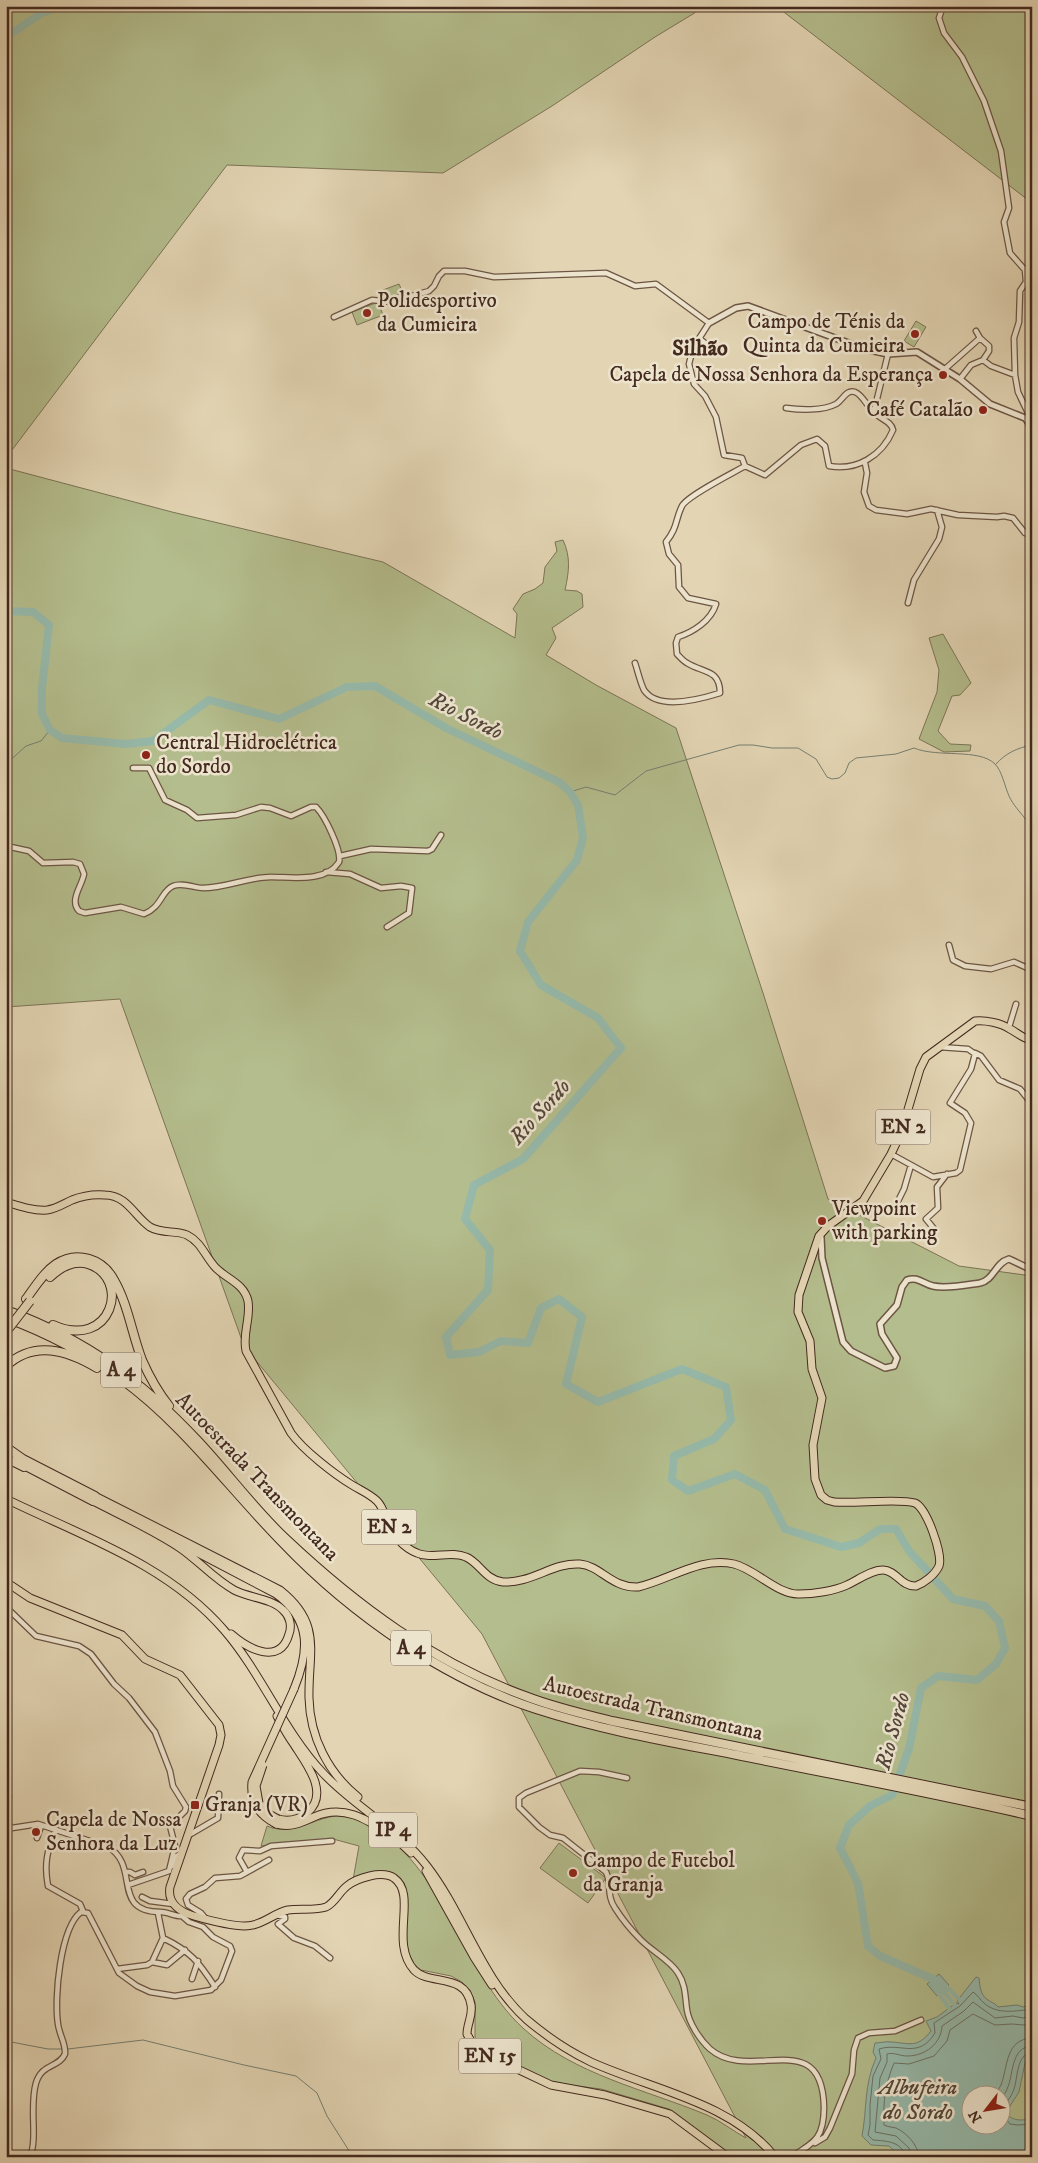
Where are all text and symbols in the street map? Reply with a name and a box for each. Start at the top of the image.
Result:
place label: Polidesportivo da Cumieira [377,288,497,338]
marker: Polidesportivo da Cumieira [361,307,373,319]
place label: Campo de Ténis da Quinta da Cumieira [743,309,905,359]
marker: Campo de Ténis da Quinta da Cumieira [909,328,921,340]
district label: Silhão [672,335,728,362]
place label: Capela de Nossa Senhora da Esperança [609,362,933,388]
marker: Capela de Nossa Senhora da Esperança [937,369,949,381]
place label: Café Catalão [866,397,973,423]
marker: Café Catalão [977,404,989,416]
water label: Rio Sordo [424,686,507,746]
place label: Central Hidroelétrica do Sordo [156,730,337,780]
marker: Central Hidroelétrica do Sordo [140,749,152,761]
water label: Rio Sordo [503,1074,576,1151]
road number: EN 2 [876,1110,930,1144]
place label: Viewpoint with parking [831,1196,938,1246]
marker: Viewpoint with parking [816,1215,828,1227]
road number: A 4 [101,1352,141,1388]
street label: Autoestrada Transmontana [170,1387,344,1567]
road number: EN 2 [362,1510,416,1544]
road number: A 4 [391,1630,431,1666]
street label: Autoestrada Transmontana [541,1671,765,1747]
water label: Rio Sordo [869,1689,916,1774]
place label: Granja (VR) [205,1792,308,1818]
marker: Granja (VR) [189,1799,201,1811]
place label: Capela de Nossa Senhora da Luz [46,1807,182,1857]
road number: IP 4 [369,1812,417,1848]
marker: Capela de Nossa Senhora da Luz [30,1826,42,1838]
place label: Campo de Futebol da Granja [583,1848,735,1898]
marker: Campo de Futebol da Granja [567,1867,579,1879]
road number: EN 15 [459,2038,521,2074]
water label: Albufeira do Sordo [876,2074,957,2126]
north arrow [960,2086,1010,2136]
text: N [965,2106,986,2126]

